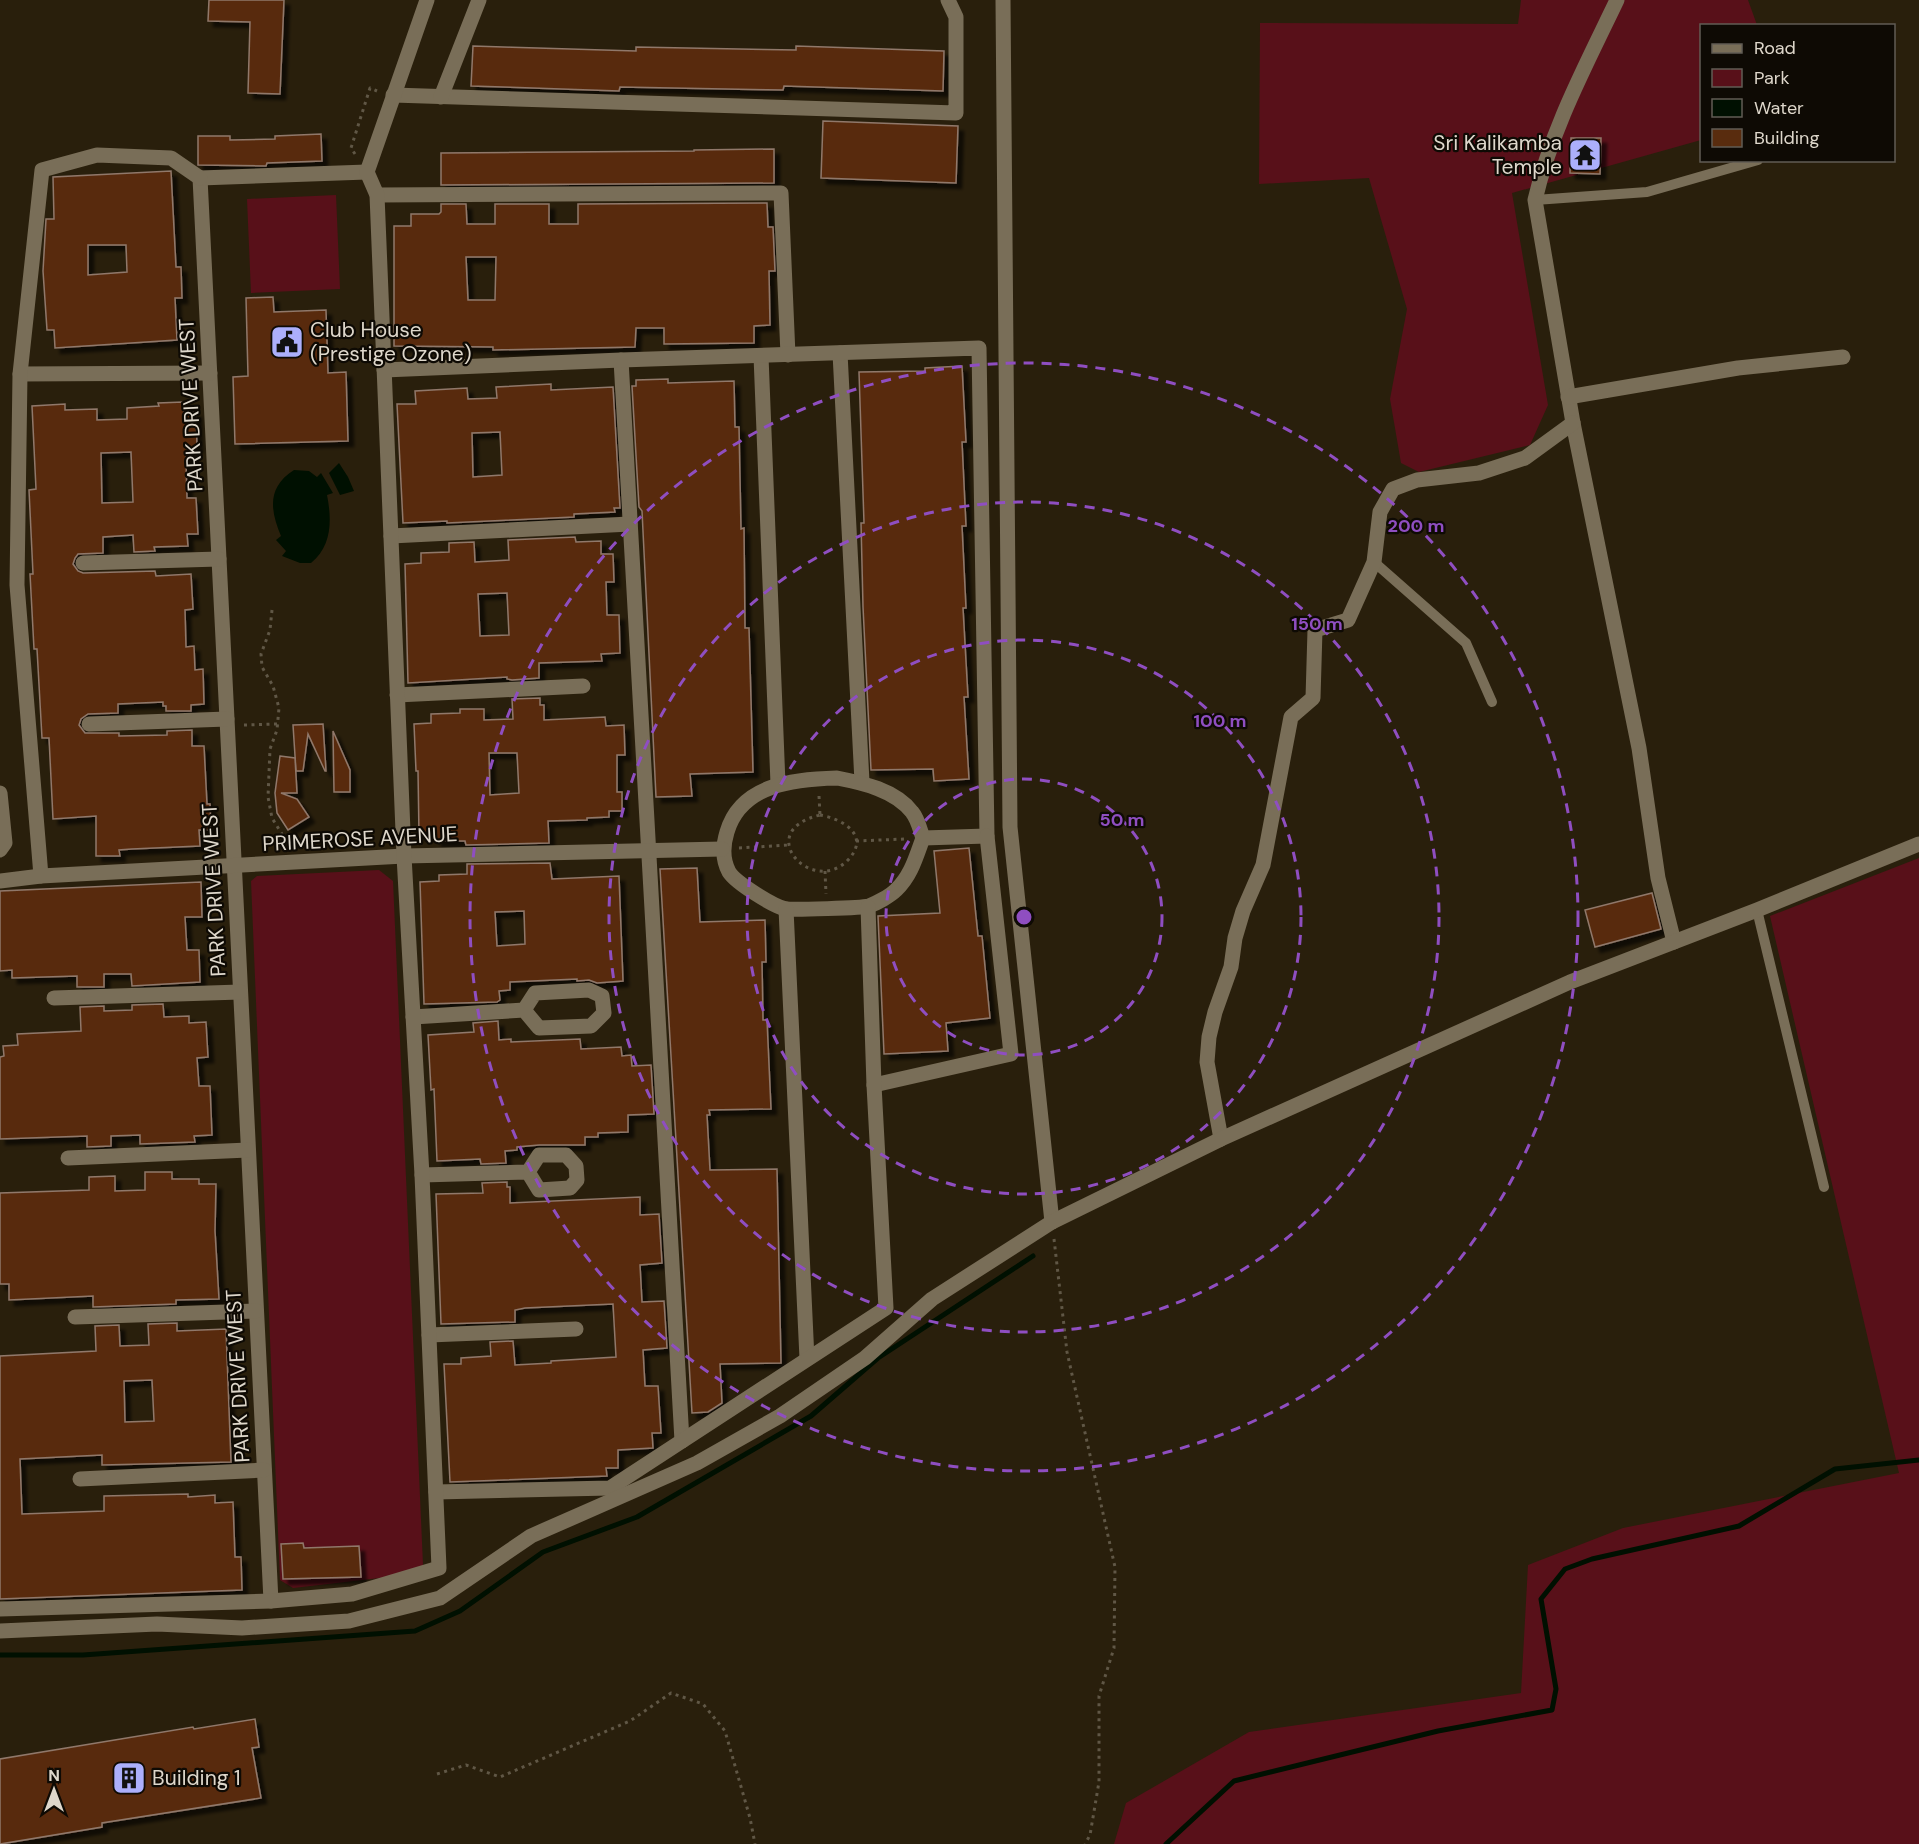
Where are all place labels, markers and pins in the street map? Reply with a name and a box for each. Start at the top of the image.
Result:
place label: Sri Kalikamba Temple [1433,129,1562,181]
temple icon: Sri Kalikamba Temple [1567,137,1603,173]
place label: Club House (Prestige Ozone) [310,316,472,368]
public building icon: Club House (Prestige Ozone) [269,324,305,360]
centre of rings [1014,907,1034,927]
building icon: Building 1 [111,1760,147,1796]
place label: Building 1 [152,1764,241,1792]

